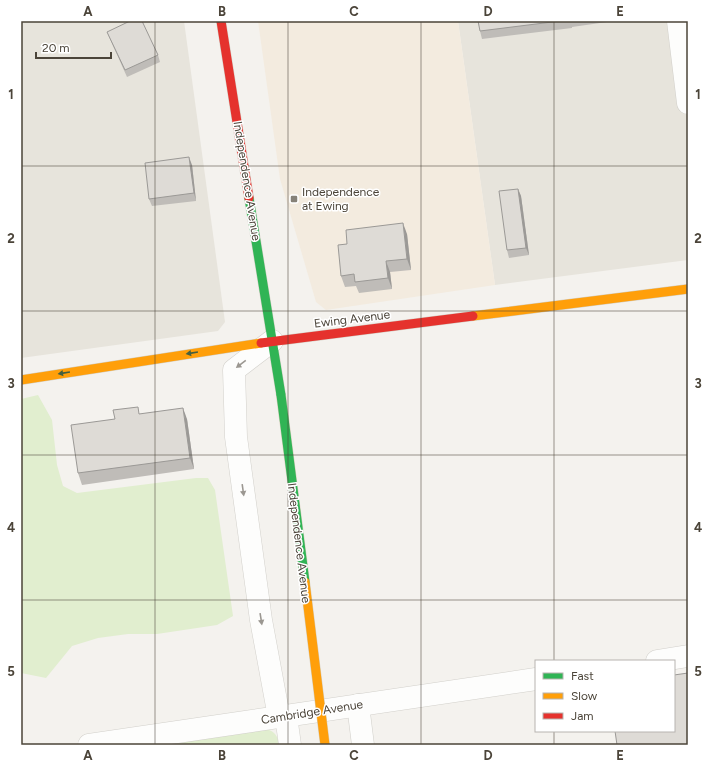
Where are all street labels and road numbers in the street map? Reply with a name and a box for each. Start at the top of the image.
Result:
street label: Independence Avenue [231,120,263,242]
street label: Ewing Avenue [313,307,391,331]
street label: Independence Avenue [285,482,313,604]
street label: Cambridge Avenue [260,697,364,727]

